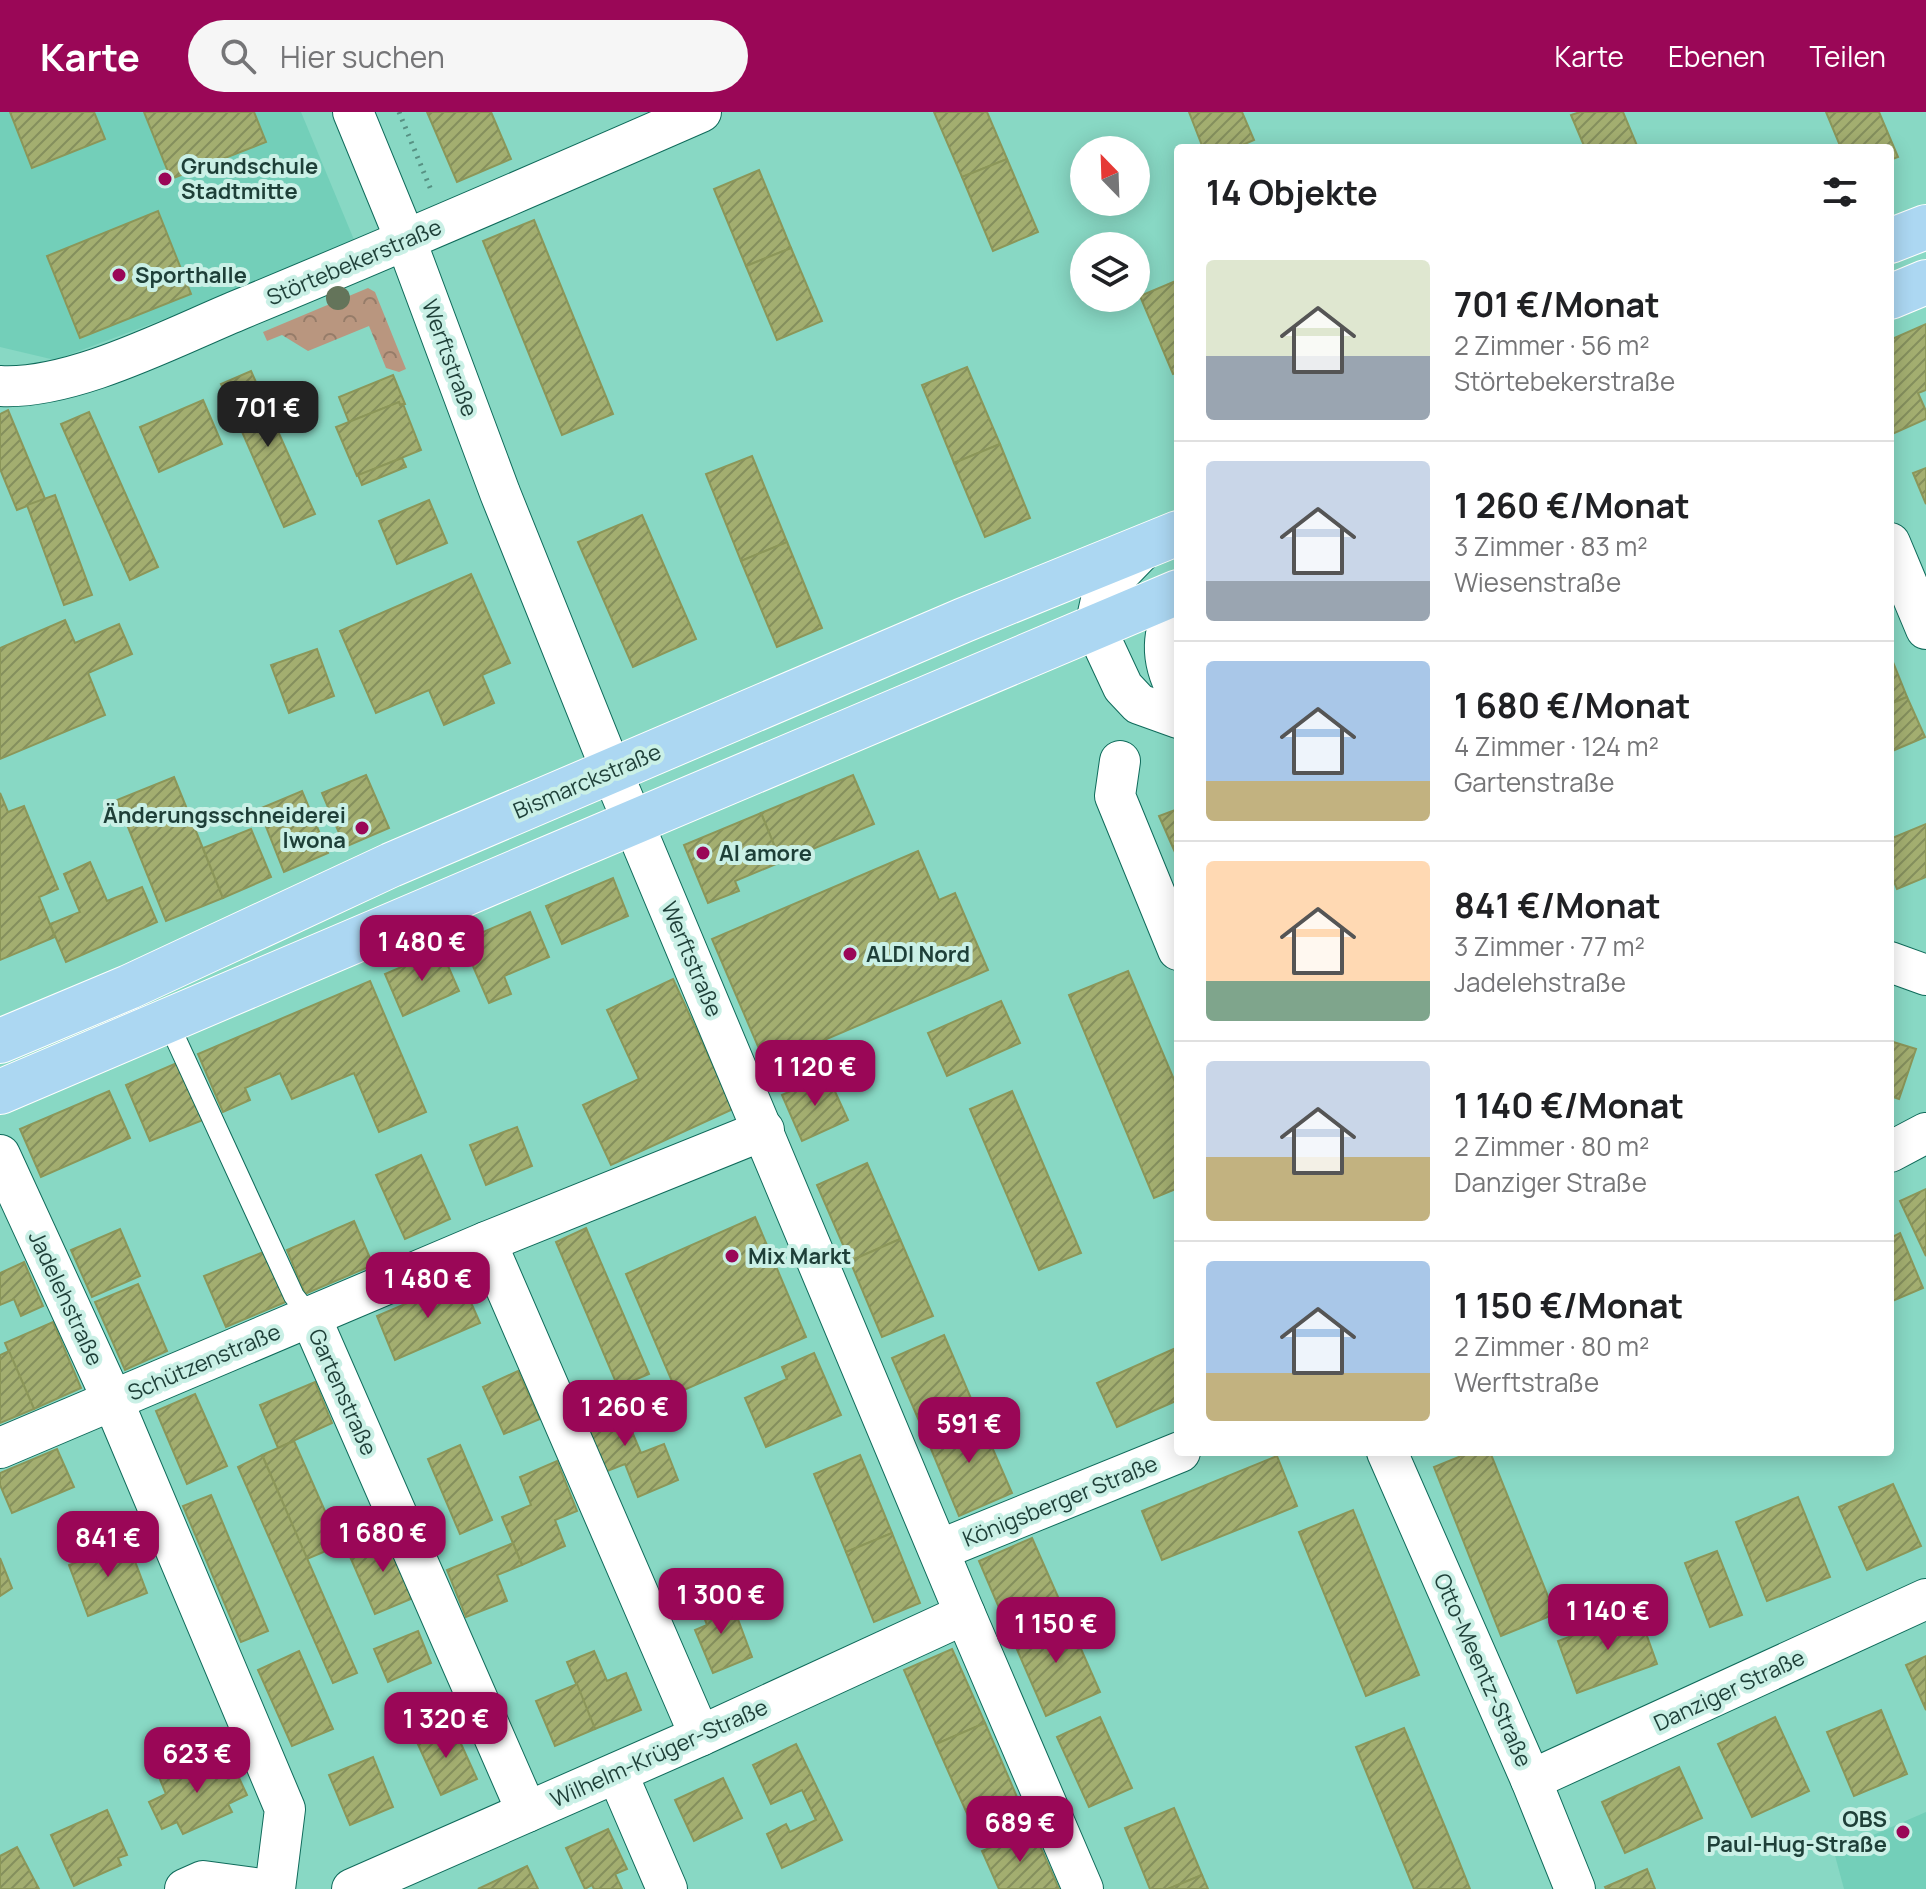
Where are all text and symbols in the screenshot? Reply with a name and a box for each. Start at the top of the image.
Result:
search box [188,20,748,92]
text: Karte [40,30,140,82]
icon: search [216,34,260,78]
text: Hier suchen [280,36,445,77]
text: Karte [1555,37,1624,75]
text: Ebenen [1668,37,1766,75]
text: Teilen [1810,37,1886,75]
north arrow [1070,136,1150,216]
map controls [1070,136,1150,312]
place label: Grundschule Stadtmitte [181,151,318,206]
text: 14 Objekte [1206,169,1378,215]
marker: Grundschule Stadtmitte [156,170,174,188]
icon: filters [1818,170,1862,214]
street label: Störtebekerstraße [262,212,446,312]
button: layers [1070,232,1150,312]
place label: Sporthalle [135,260,247,290]
marker: Sporthalle [110,266,128,284]
text: 701 €/Monat [1454,281,1660,327]
icon: home [1270,292,1366,388]
street label: Werftstraße [415,295,485,421]
text: 2 Zimmer · 56 m² [1454,327,1650,363]
text: Störtebekerstraße [1454,363,1675,399]
pin: 701 € [212,381,324,449]
text: 701 € [235,389,301,425]
text: 1 260 €/Monat [1454,482,1690,528]
icon: home [1270,493,1366,589]
text: 3 Zimmer · 83 m² [1454,528,1648,564]
text: Wiesenstraße [1454,564,1621,600]
text: 1 680 €/Monat [1454,682,1690,728]
icon: home [1270,693,1366,789]
text: 4 Zimmer · 124 m² [1454,728,1659,764]
street label: Bismarckstraße [509,736,666,826]
text: Gartenstraße [1454,764,1614,800]
place label: Änderungsschneiderei Iwona [103,800,346,855]
marker: Änderungsschneiderei Iwona [353,819,371,837]
place label: Al amore [719,838,812,868]
marker: Al amore [694,844,712,862]
text: 841 €/Monat [1454,882,1661,928]
icon: home [1270,893,1366,989]
street label: Werftstraße [654,897,730,1021]
pin: 1 480 € [348,915,496,983]
text: 1 480 € [378,923,466,959]
text: 3 Zimmer · 77 m² [1454,928,1645,964]
place label: ALDI Nord [866,939,970,969]
marker: ALDI Nord [841,945,859,963]
text: Jadelehstraße [1454,964,1626,1000]
pin: 1 120 € [741,1040,889,1108]
text: 1 120 € [773,1048,857,1084]
text: 1 140 €/Monat [1454,1082,1684,1128]
icon: home [1270,1093,1366,1189]
text: 2 Zimmer · 80 m² [1454,1128,1650,1164]
text: Danziger Straße [1454,1164,1647,1200]
street label: Jadelehstraße [22,1226,110,1370]
place label: Mix Markt [748,1241,851,1271]
marker: Mix Markt [723,1247,741,1265]
pin: 1 480 € [354,1252,502,1320]
text: 1 480 € [384,1260,472,1296]
text: 1 150 €/Monat [1454,1282,1683,1328]
icon: home [1270,1293,1366,1389]
street label: Schützenstraße [123,1316,285,1408]
street label: Gartenstraße [302,1324,384,1460]
text: 2 Zimmer · 80 m² [1454,1328,1650,1364]
text: Werftstraße [1454,1364,1599,1400]
pin: 1 260 € [551,1380,699,1448]
text: 1 260 € [581,1388,669,1424]
pin: 591 € [913,1397,1025,1465]
text: 591 € [936,1405,1002,1441]
street label: Königsberger Straße [958,1448,1162,1554]
pin: 1 680 € [309,1506,457,1574]
pin: 841 € [52,1511,164,1579]
text: 1 680 € [339,1514,427,1550]
text: 841 € [75,1519,141,1555]
pin: 1 300 € [647,1568,795,1636]
street label: Otto-Meentz-Straße [1427,1568,1539,1772]
text: 1 300 € [677,1576,765,1612]
pin: 1 140 € [1534,1584,1682,1652]
text: 1 140 € [1566,1592,1650,1628]
pin: 1 150 € [982,1597,1130,1665]
text: 1 150 € [1014,1605,1098,1641]
street label: Danziger Straße [1649,1642,1809,1738]
pin: 1 320 € [372,1692,520,1760]
street label: Wilhelm-Krüger-Straße [546,1692,772,1814]
text: 1 320 € [402,1700,490,1736]
pin: 623 € [141,1727,253,1795]
text: 623 € [162,1735,232,1771]
pin: 689 € [964,1796,1076,1864]
text: 689 € [984,1804,1056,1840]
place label: OBS Paul-Hug-Straße [1707,1804,1887,1859]
marker: OBS Paul-Hug-Straße [1894,1823,1912,1841]

